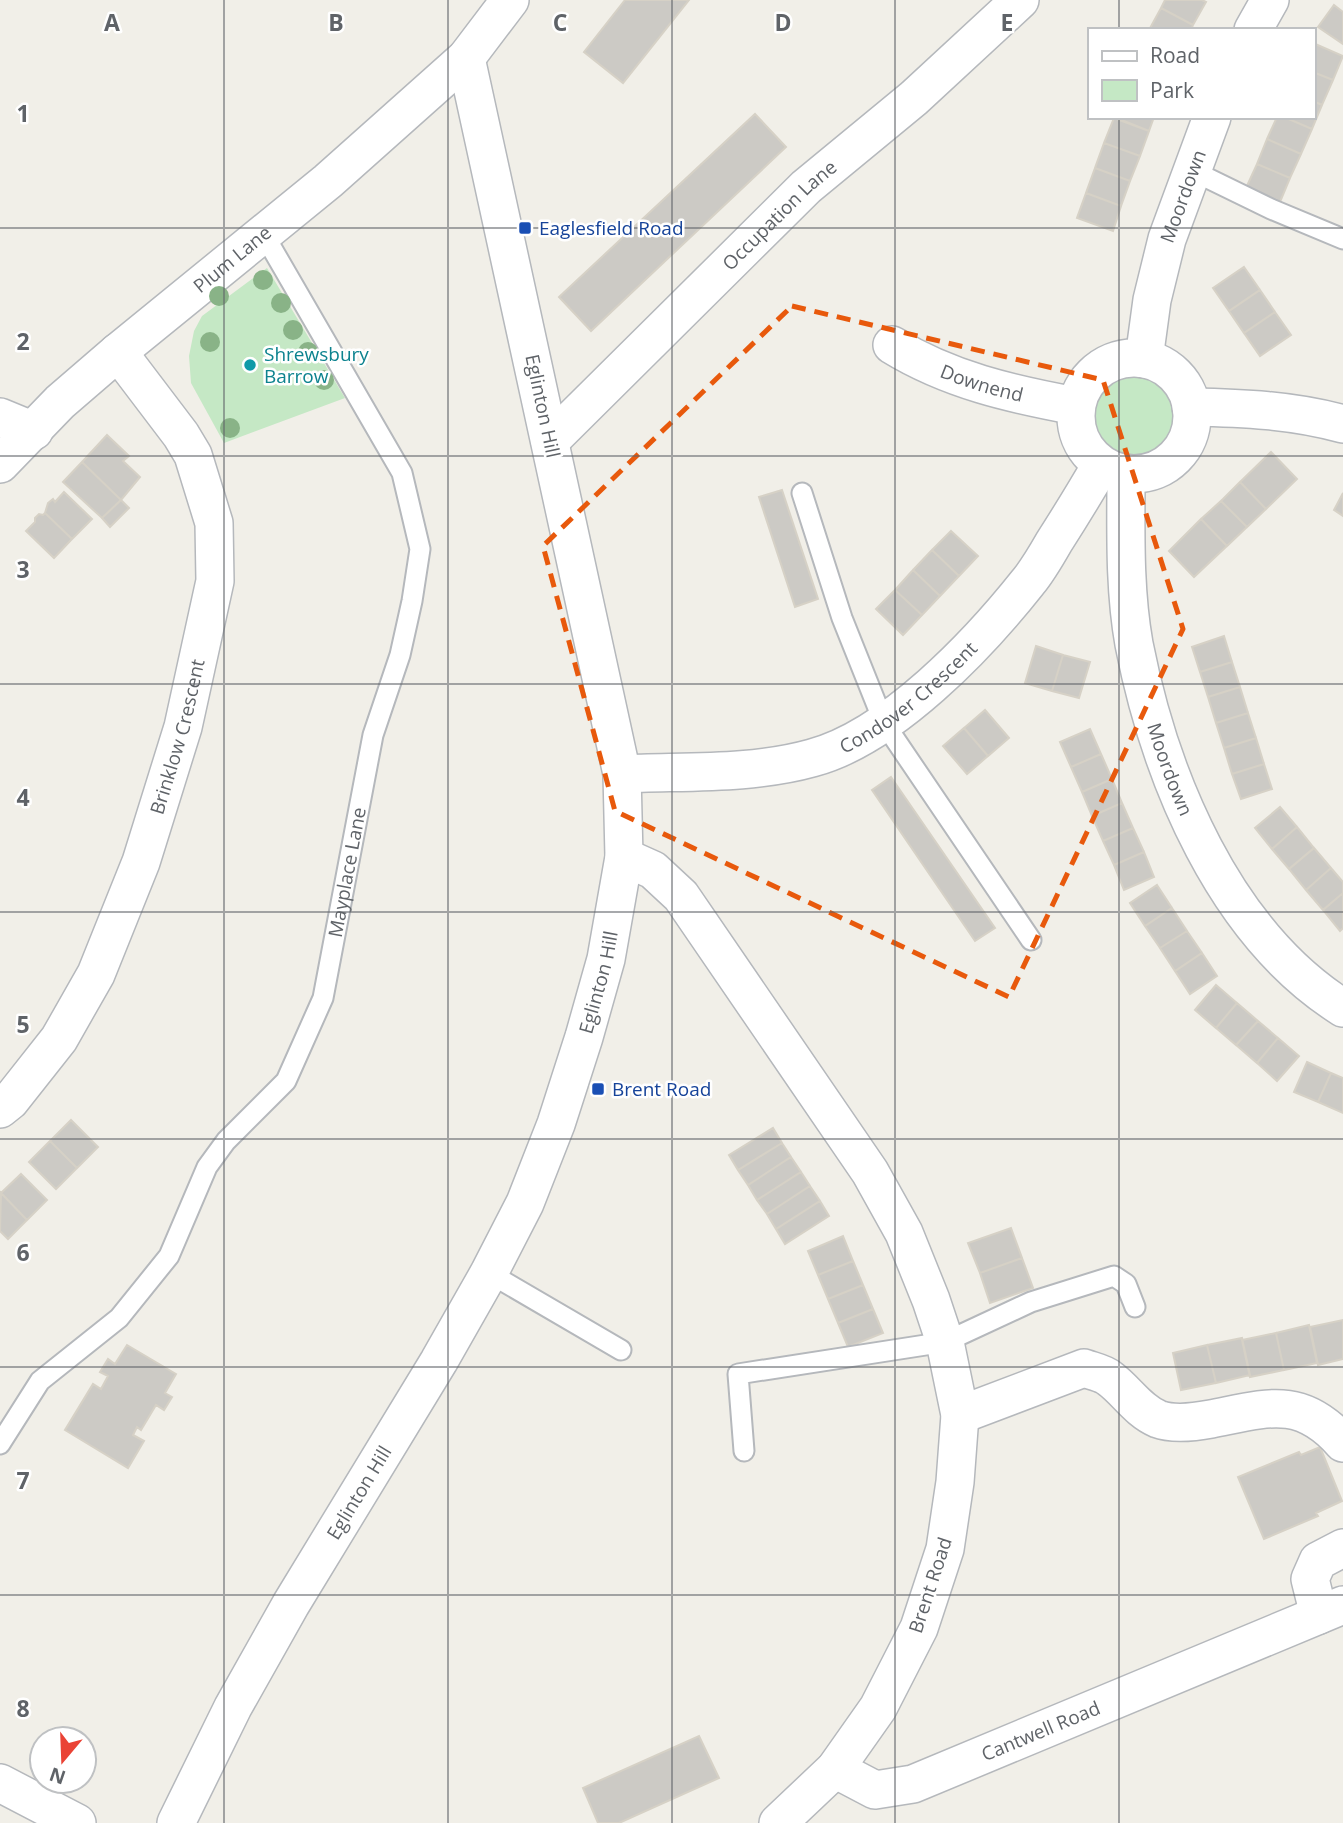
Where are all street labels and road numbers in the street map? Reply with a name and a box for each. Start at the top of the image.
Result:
street label: Moordown [1154,146,1212,246]
street label: Occupation Lane [716,154,842,276]
street label: Plum Lane [188,220,276,299]
street label: Eglinton Hill [519,352,567,460]
street label: Downend [936,358,1026,408]
street label: Condover Crescent [835,636,983,759]
street label: Brinklow Crescent [144,656,211,818]
street label: Moordown [1141,720,1199,820]
street label: Mayplace Lane [322,805,372,939]
street label: Eglinton Hill [573,929,624,1037]
street label: Eglinton Hill [320,1441,397,1544]
street label: Brent Road [902,1534,958,1636]
street label: Cantwell Road [977,1695,1104,1767]

